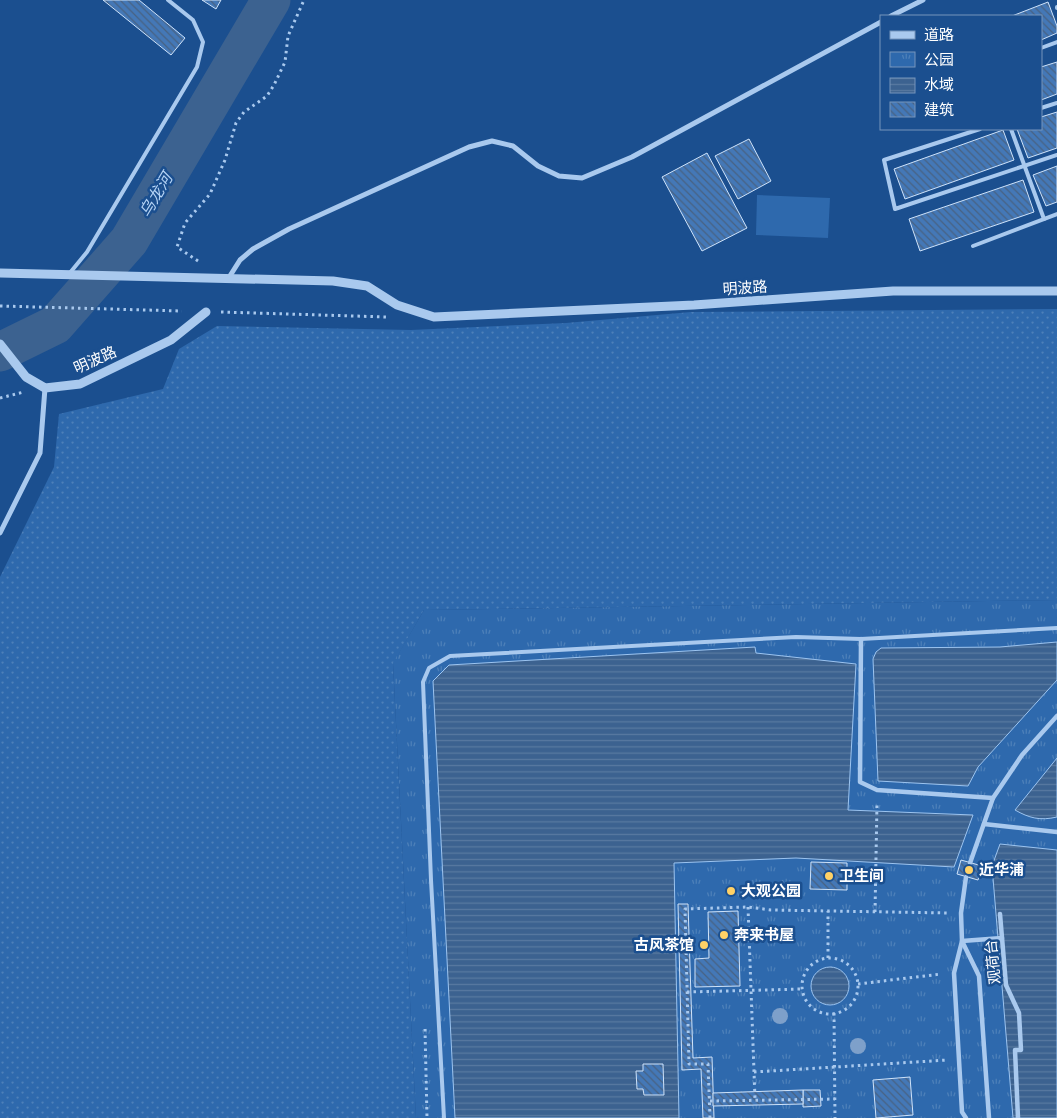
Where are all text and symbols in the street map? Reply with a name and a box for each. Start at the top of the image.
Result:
legend [880,15,1042,130]
text: 道路 [924,25,954,45]
text: 公园 [924,50,954,70]
text: 水域 [924,75,954,95]
text: 建筑 [924,100,954,120]
water label: 乌龙河 [135,166,179,221]
street label: 明波路 [722,276,768,300]
street label: 明波路 [70,342,120,378]
place label: 近华浦 [979,860,1024,880]
marker: 近华浦 [963,864,975,876]
place label: 卫生间 [839,866,884,886]
marker: 卫生间 [823,870,835,882]
place label: 大观公园 [741,881,801,901]
marker: 大观公园 [725,885,737,897]
place label: 奔来书屋 [734,925,794,945]
marker: 奔来书屋 [718,929,730,941]
place label: 古风茶馆 [634,935,694,955]
marker: 古风茶馆 [698,939,710,951]
street label: 观荷台 [981,939,1005,985]

